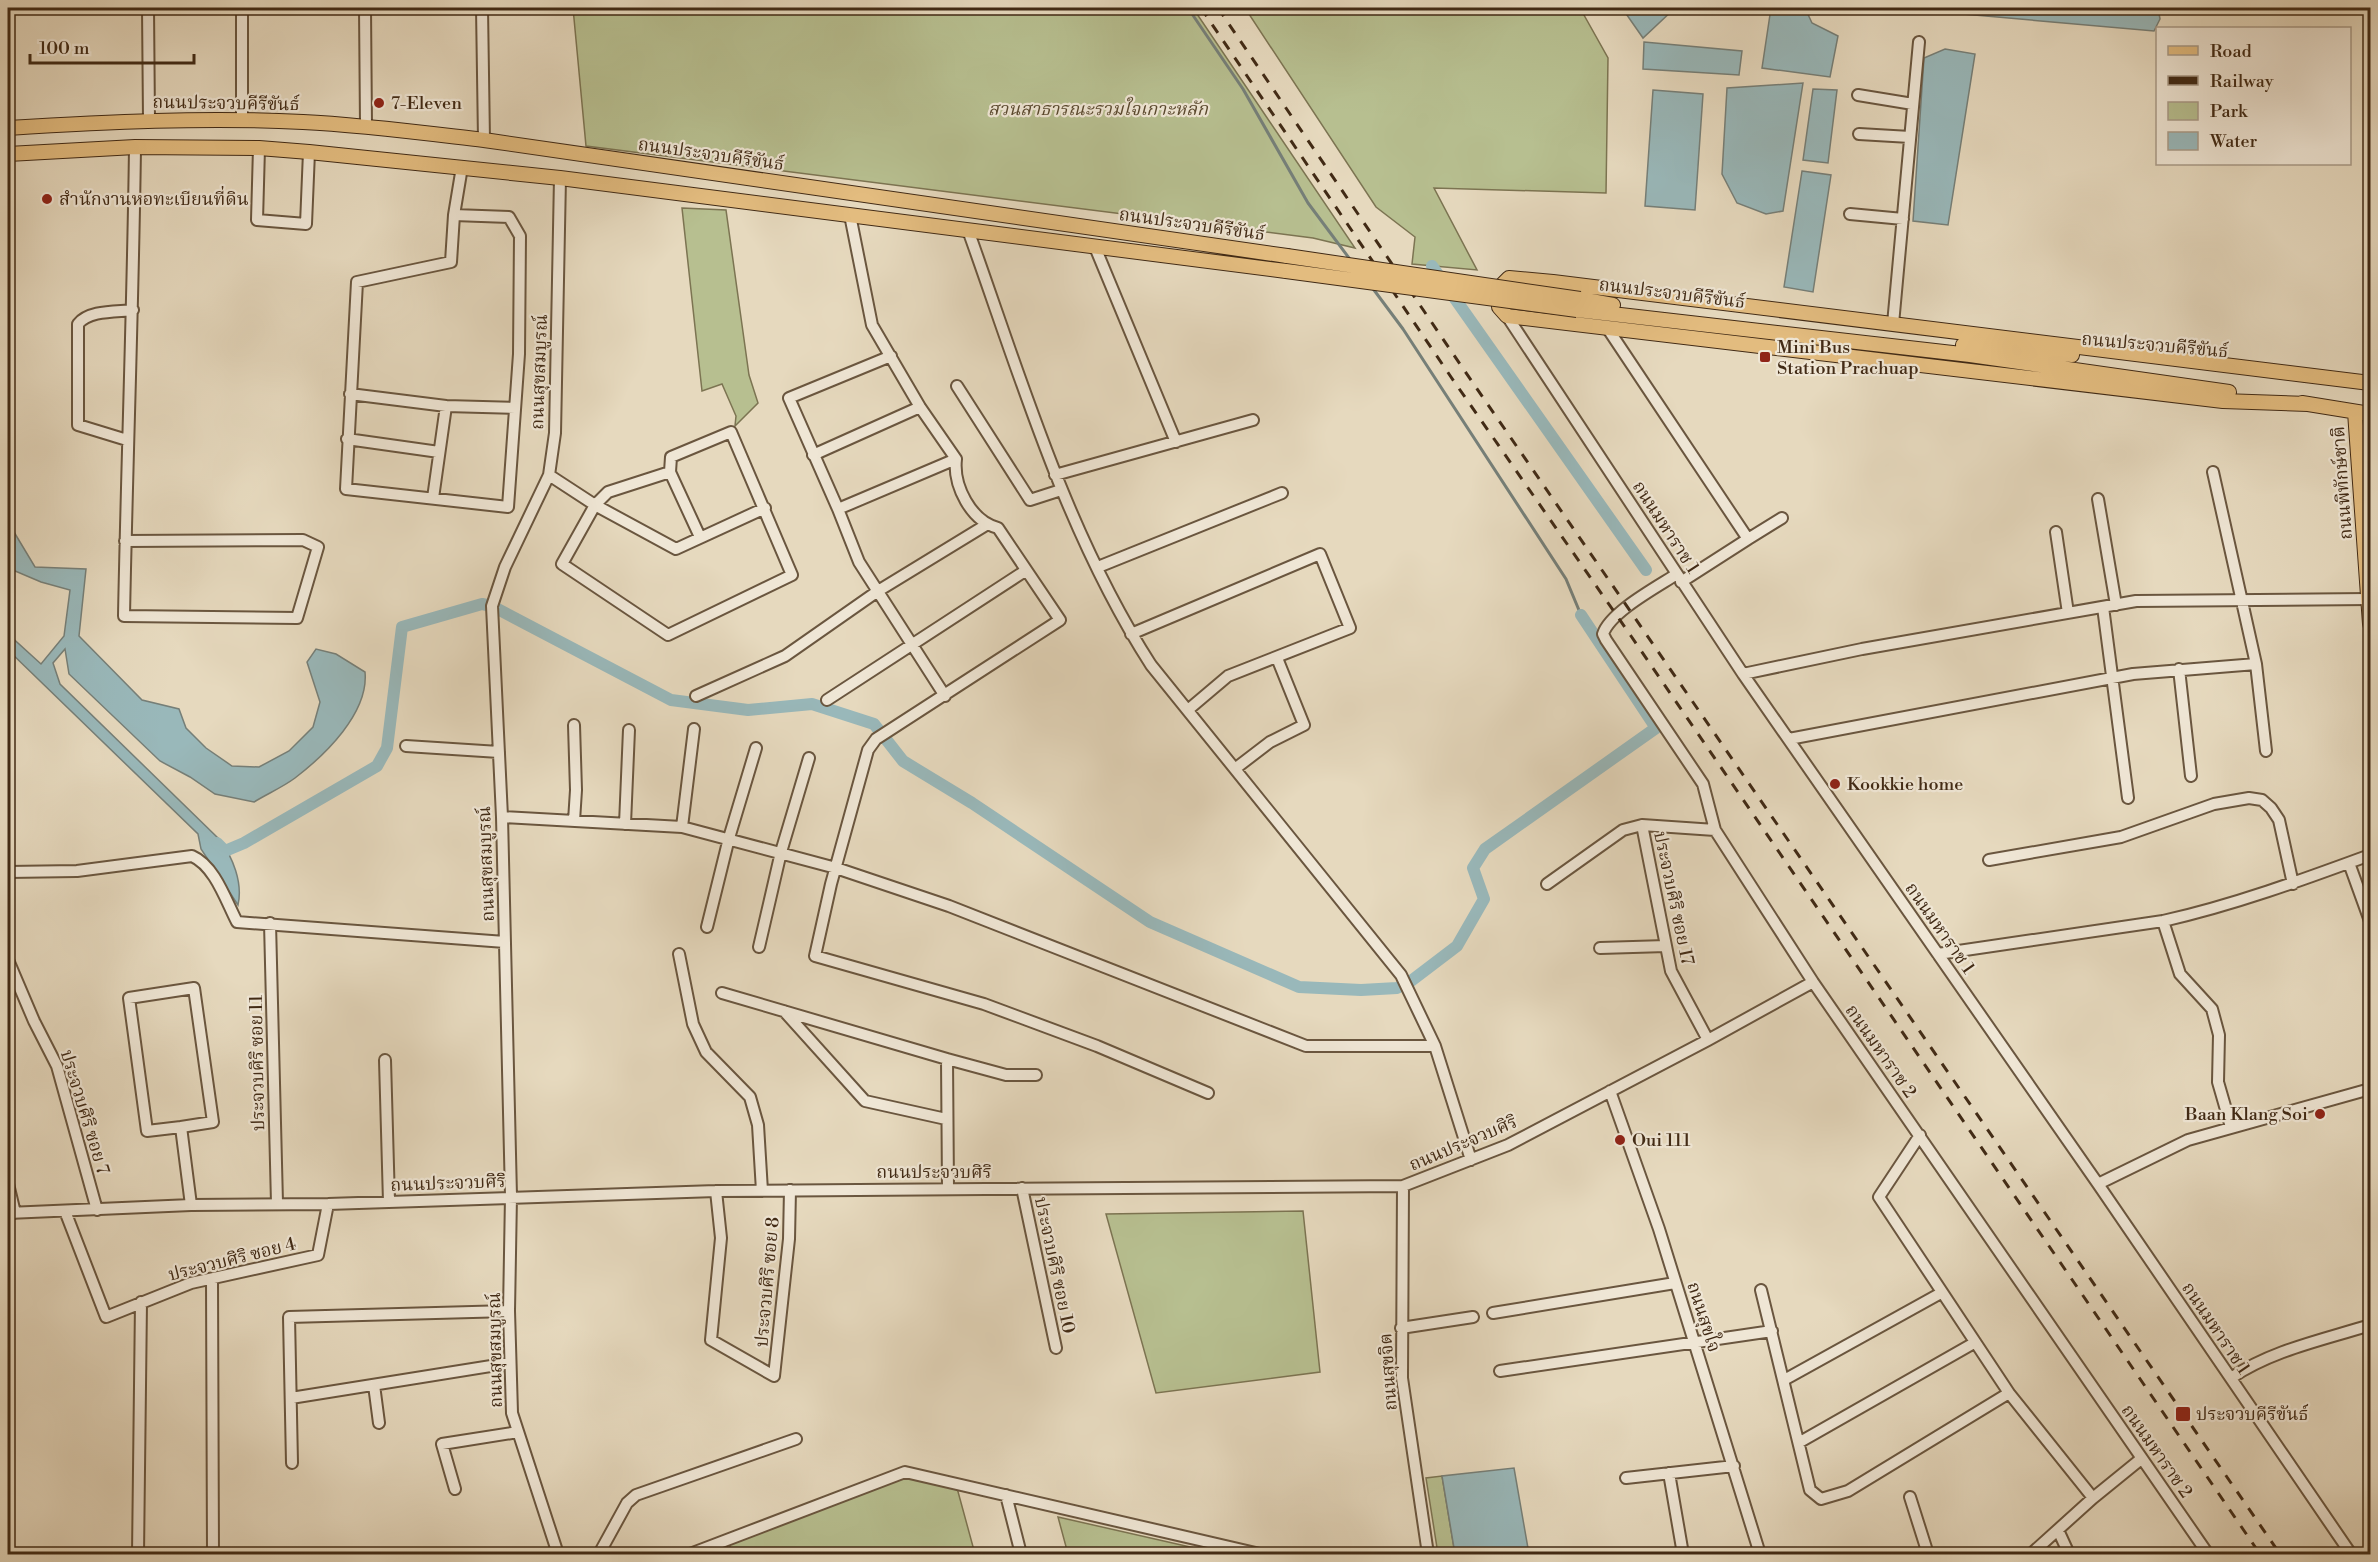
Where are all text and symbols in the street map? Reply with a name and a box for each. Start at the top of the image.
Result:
scale bar [30,27,194,65]
legend [2156,27,2351,165]
text: 100 m [39,37,90,60]
text: Road [2210,40,2253,63]
text: Railway [2210,70,2274,93]
street label: ถนนประจวบคีรีขันธ์ [152,91,300,116]
place label: 7-Eleven [391,92,462,115]
marker: 7-Eleven [372,96,386,110]
park label: สวนสาธารณะรวมใจเกาะหลัก [988,96,1209,121]
text: Park [2210,100,2249,123]
text: Water [2209,130,2258,153]
street label: ถนนประจวบคีรีขันธ์ [636,133,786,176]
place label: สำนักงานหอทะเบียนที่ดิน [59,185,249,211]
marker: สำนักงานหอทะเบียนที่ดิน [40,192,54,206]
street label: ถนนประจวบคีรีขันธ์ [1117,203,1267,246]
street label: ถนนประจวบคีรีขันธ์ [1597,273,1747,314]
street label: ถนนสุขสมบูรณ์ [526,314,553,430]
street label: ถนนประจวบคีรีขันธ์ [2081,328,2230,363]
place label: Mini Bus Station Prachuap [1777,336,1919,380]
marker: Mini Bus Station Prachuap [1758,350,1772,364]
street label: ถนนพิทักษ์ชาติ [2327,425,2358,540]
street label: ถนนมหาราช 1 [1627,476,1704,578]
place label: Kookkie home [1847,773,1963,796]
marker: Kookkie home [1828,777,1842,791]
street label: ถนนสุขสมบูรณ์ [473,806,500,922]
street label: ประจวบศิริ ซอย 17 [1648,829,1699,967]
street label: ถนนมหาราช 1 [1900,878,1980,979]
street label: ประจวบศิริ ซอย 11 [245,994,270,1131]
street label: ถนนมหาราช 2 [1840,1000,1921,1102]
street label: ประจวบศิริ ซอย 7 [55,1047,114,1177]
place label: Baan Klang Soi [2184,1103,2308,1126]
marker: Baan Klang Soi [2313,1107,2327,1121]
street label: ถนนประจวบศิริ [1406,1110,1521,1177]
place label: Oui 111 [1632,1129,1691,1152]
marker: Oui 111 [1613,1133,1627,1147]
street label: ถนนประจวบศิริ [876,1161,992,1184]
street label: ถนนประจวบศิริ [390,1170,506,1197]
street label: ประจวบศิริ ซอย 10 [1029,1195,1080,1336]
street label: ประจวบศิริ ซอย 8 [750,1216,785,1348]
street label: ประจวบศิริ ซอย 4 [166,1232,299,1286]
street label: ถนนมหาราช 1 [2176,1278,2255,1379]
street label: ถนนสุขใจ [1681,1279,1727,1355]
street label: ถนนสุขสมบูรณ์ [483,1292,508,1408]
street label: ถนนสุขจิต [1374,1332,1403,1412]
street label: ถนนมหาราช 2 [2116,1400,2197,1502]
place label: ประจวบคีรีขันธ์ [2196,1403,2309,1426]
marker: ประจวบคีรีขันธ์ [2174,1405,2192,1423]

